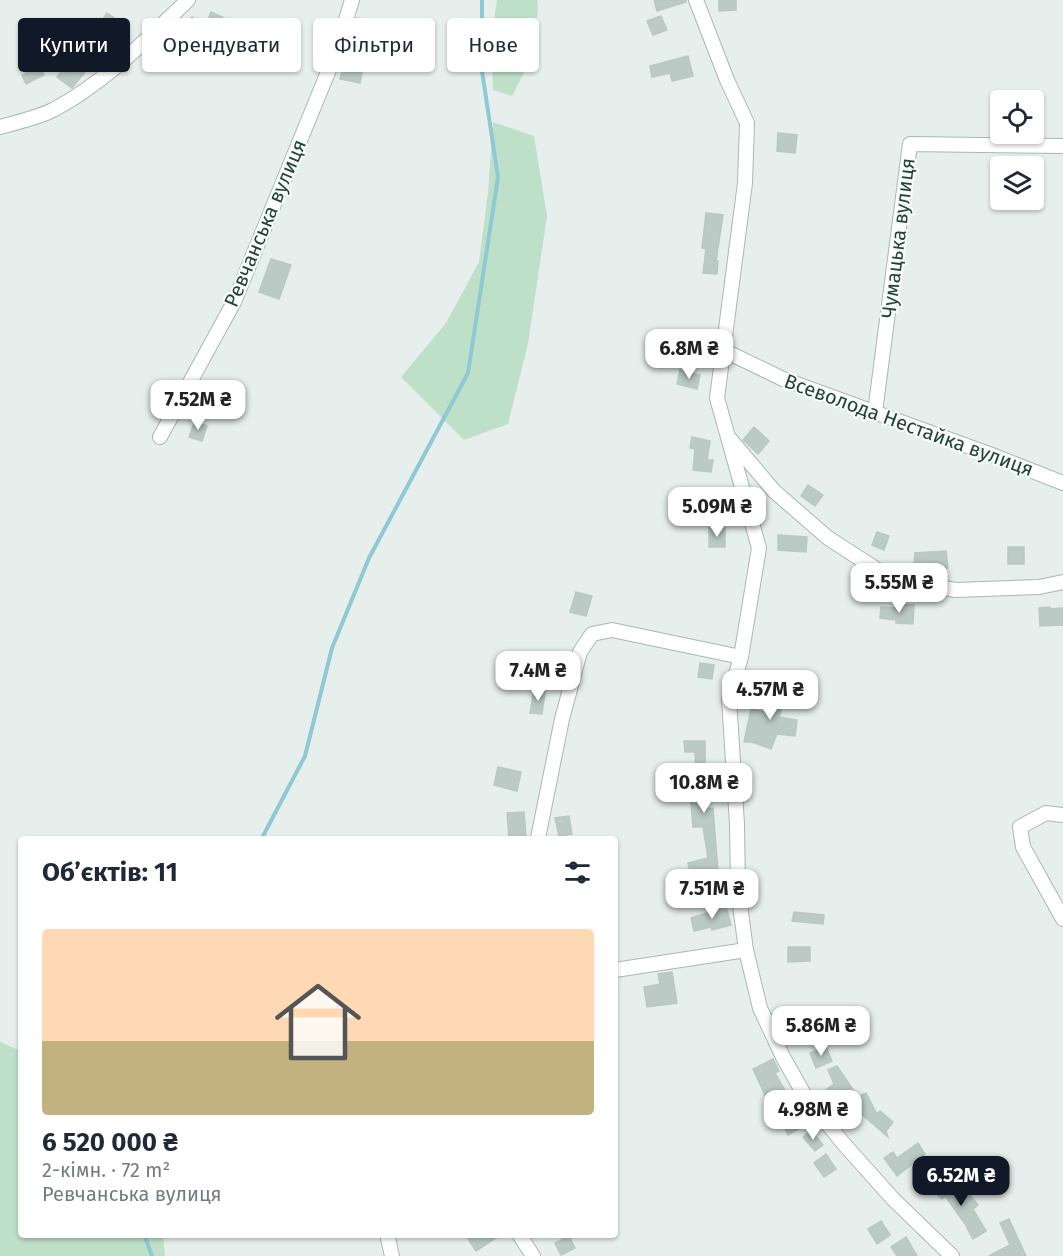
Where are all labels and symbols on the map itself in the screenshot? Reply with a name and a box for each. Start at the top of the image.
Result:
street label: Ревчанська вулиця [219,136,311,310]
street label: Чумацька вулиця [876,156,920,320]
pin: 6.8M ₴ [640,329,738,380]
street label: Всеволода Нестайка вулиця [781,369,1037,481]
pin: 7.52M ₴ [143,380,253,431]
pin: 5.09M ₴ [662,487,772,538]
pin: 5.55M ₴ [844,563,954,614]
pin: 7.4M ₴ [489,651,587,702]
pin: 4.57M ₴ [715,670,825,721]
pin: 10.8M ₴ [649,763,759,814]
pin: 7.51M ₴ [657,869,767,920]
pin: 5.86M ₴ [766,1006,876,1057]
pin: 4.98M ₴ [758,1090,868,1141]
pin: 6.52M ₴ [906,1156,1016,1207]

